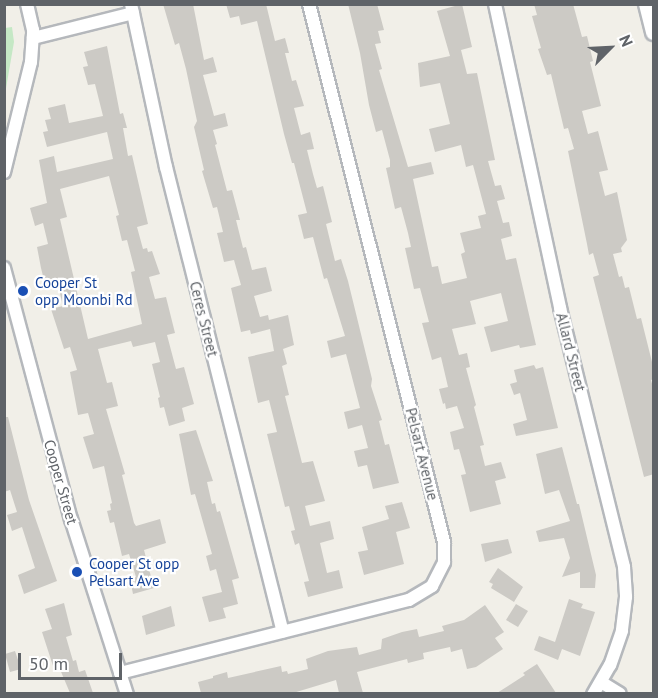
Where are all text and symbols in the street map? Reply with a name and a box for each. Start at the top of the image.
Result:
north arrow [580,18,640,78]
text: N [615,32,638,50]
place label: Cooper St opp Moonbi Rd [35,273,133,308]
street label: Ceres Street [186,279,222,359]
marker: Cooper St opp Moonbi Rd [16,284,30,298]
street label: Allard Street [553,311,589,393]
street label: Pelsart Avenue [402,406,442,502]
street label: Cooper Street [40,438,82,526]
place label: Cooper St opp Pelsart Ave [89,554,179,589]
marker: Cooper St opp Pelsart Ave [70,565,84,579]
scale bar [21,641,124,679]
text: 50 m [29,652,68,675]

